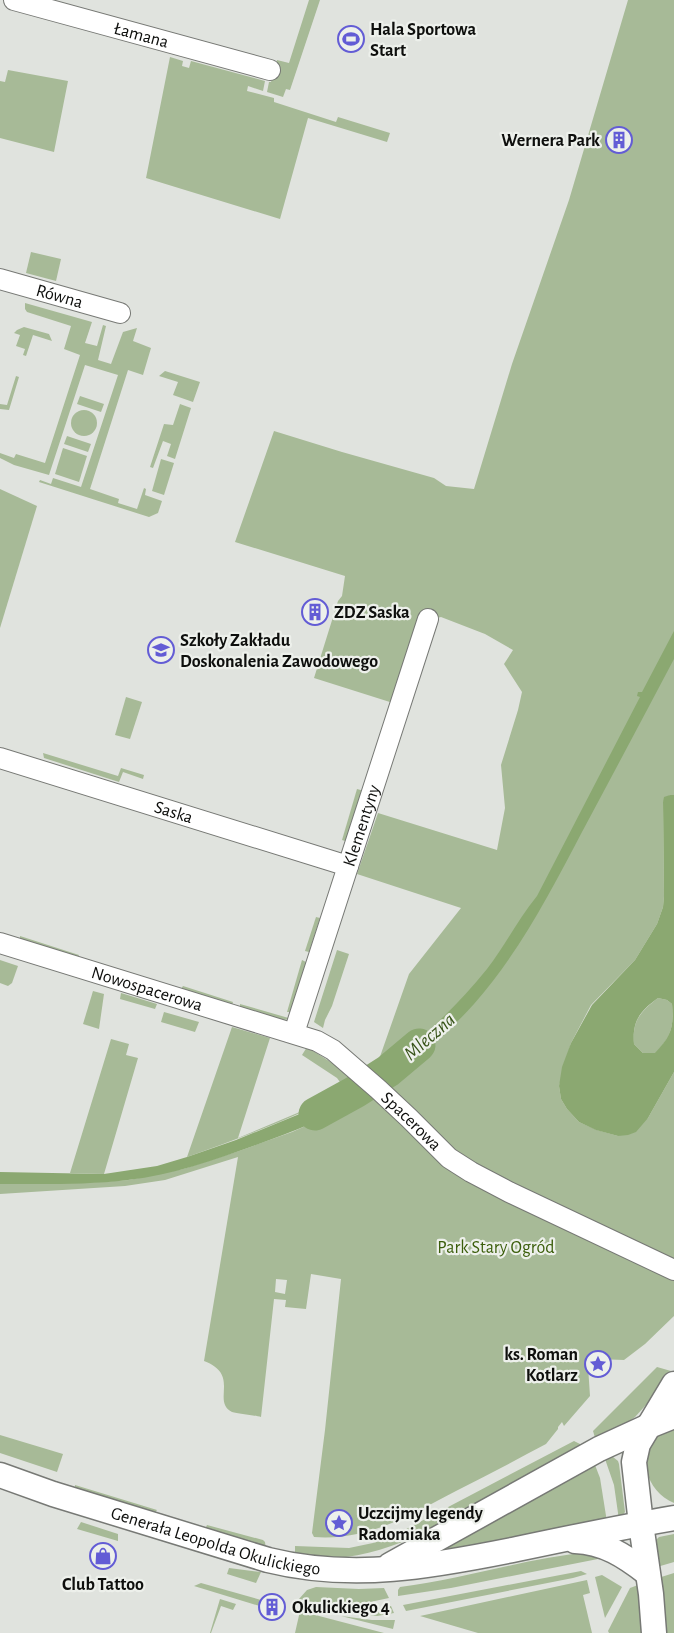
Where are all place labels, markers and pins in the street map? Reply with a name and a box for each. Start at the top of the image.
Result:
place label: Hala Sportowa Start [370,21,476,60]
sports icon: Hala Sportowa Start [336,24,366,54]
building icon: Wernera Park [604,125,634,155]
place label: Wernera Park [501,132,600,150]
building icon: ZDZ Saska [300,597,330,627]
place label: ZDZ Saska [334,604,410,622]
place label: Szkoły Zakładu Doskonalenia Zawodowego [180,632,378,671]
school or university icon: Szkoły Zakładu Doskonalenia Zawodowego [146,635,176,665]
place label: ks. Roman Kotlarz [504,1346,578,1385]
place icon: ks. Roman Kotlarz [583,1349,613,1379]
place label: Uczcijmy legendy Radomiaka [358,1505,484,1544]
place icon: Uczcijmy legendy Radomiaka [324,1508,354,1538]
shop icon: Club Tattoo [88,1541,118,1571]
place label: Club Tattoo [62,1576,144,1594]
building icon: Okulickiego 4 [257,1592,287,1622]
place label: Okulickiego 4 [292,1599,390,1617]

